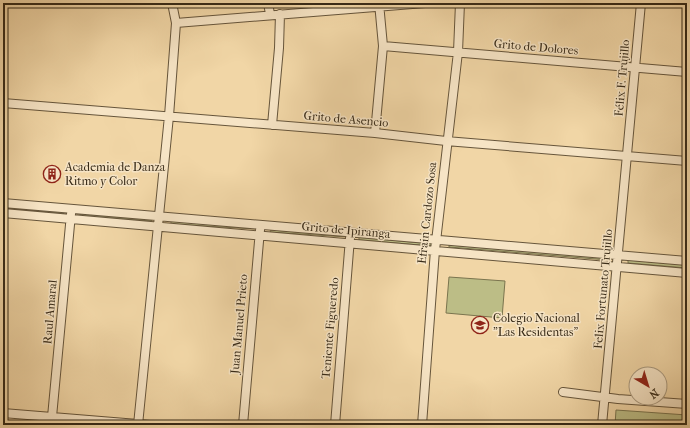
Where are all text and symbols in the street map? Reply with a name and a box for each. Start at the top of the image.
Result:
street label: Grito de Dolores [493,36,579,58]
street label: Félix F. Trujillo [612,39,632,117]
street label: Grito de Asencio [303,108,389,130]
place label: Academia de Danza Ritmo y Color [64,160,166,188]
street label: Efrain Cardozo Sosa [415,161,439,265]
building icon: Academia de Danza Ritmo y Color [42,164,62,184]
street label: Grito de Ipiranga [301,219,392,241]
street label: Felix Fortunato Trujillo [591,228,615,350]
street label: Juan Manuel Prieto [228,273,250,376]
street label: Teniente Figueredo [319,277,341,379]
street label: Raul Amaral [40,279,60,345]
place label: Colegio Nacional "Las Residentas" [493,311,580,339]
school or university icon: Colegio Nacional "Las Residentas" [470,315,490,335]
north arrow [628,366,668,406]
text: N [646,386,661,402]

